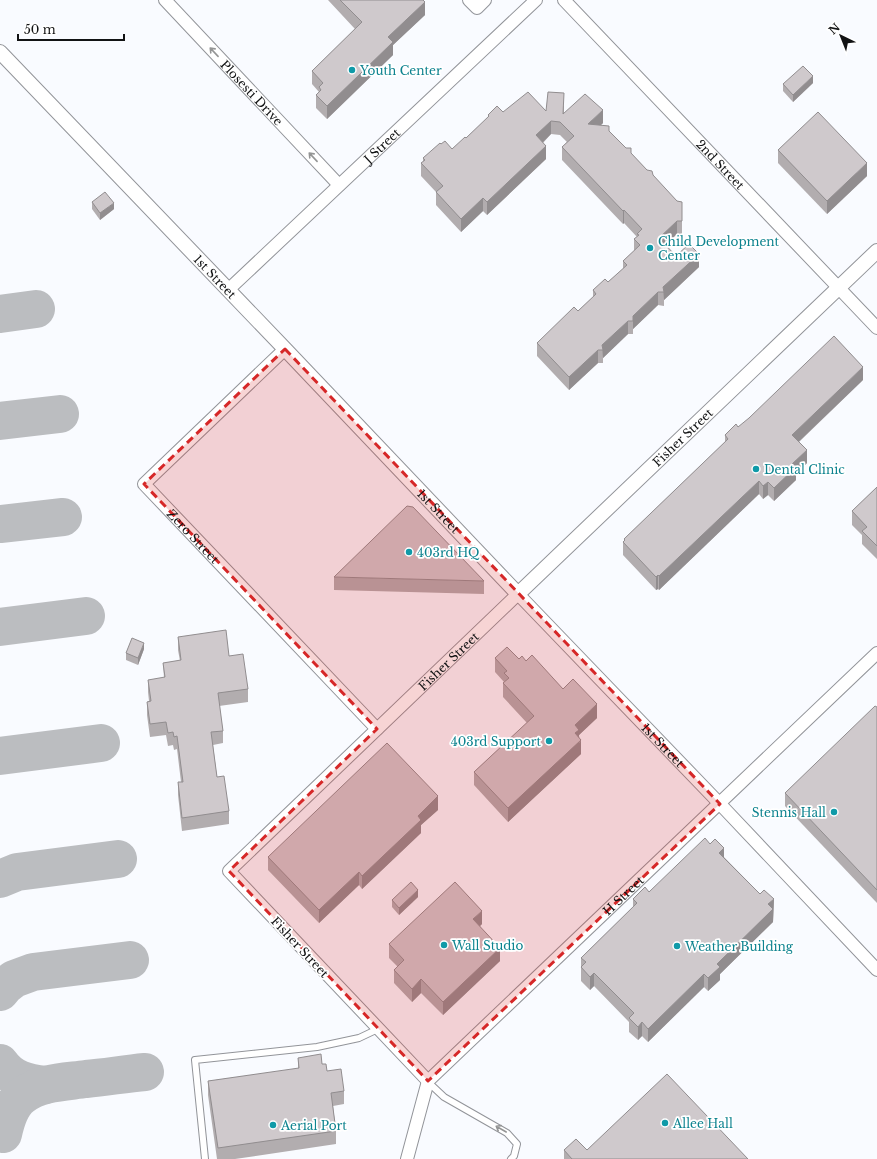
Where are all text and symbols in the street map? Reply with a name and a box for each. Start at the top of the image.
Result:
scale bar [18,16,124,42]
north arrow [821,16,861,56]
text: N [826,20,843,37]
text: 50 m [24,22,56,37]
one-way arrow [209,47,219,57]
street label: Plosesti Drive [218,57,286,128]
place label: Youth Center [359,63,442,78]
marker: Youth Center [347,65,357,75]
street label: J Street [359,124,403,167]
street label: 2nd Street [693,136,748,193]
one-way arrow [308,152,317,162]
place label: Child Development Center [658,234,780,263]
marker: Child Development Center [645,243,655,253]
street label: 1st Street [191,251,240,302]
street label: Fisher Street [649,404,716,469]
place label: Dental Clinic [764,462,845,477]
marker: Dental Clinic [751,464,761,474]
street label: 1st Street [415,486,464,536]
street label: Zero Street [164,506,223,567]
place label: 403rd HQ [417,545,480,560]
marker: 403rd HQ [404,547,414,557]
street label: Fisher Street [415,628,482,693]
street label: 1st Street [639,720,688,770]
place label: 403rd Support [451,734,541,749]
marker: 403rd Support [544,736,554,746]
place label: Stennis Hall [752,805,826,820]
marker: Stennis Hall [829,807,839,817]
street label: H Street [599,872,647,918]
street label: Fisher Street [268,913,332,981]
place label: Wall Studio [451,938,523,953]
place label: Weather Building [684,939,794,954]
marker: Wall Studio [439,940,449,950]
marker: Weather Building [672,941,682,951]
place label: Allee Hall [672,1116,733,1131]
place label: Aerial Port [280,1118,347,1133]
marker: Allee Hall [660,1118,670,1128]
marker: Aerial Port [268,1120,278,1130]
one-way arrow [495,1125,507,1133]

